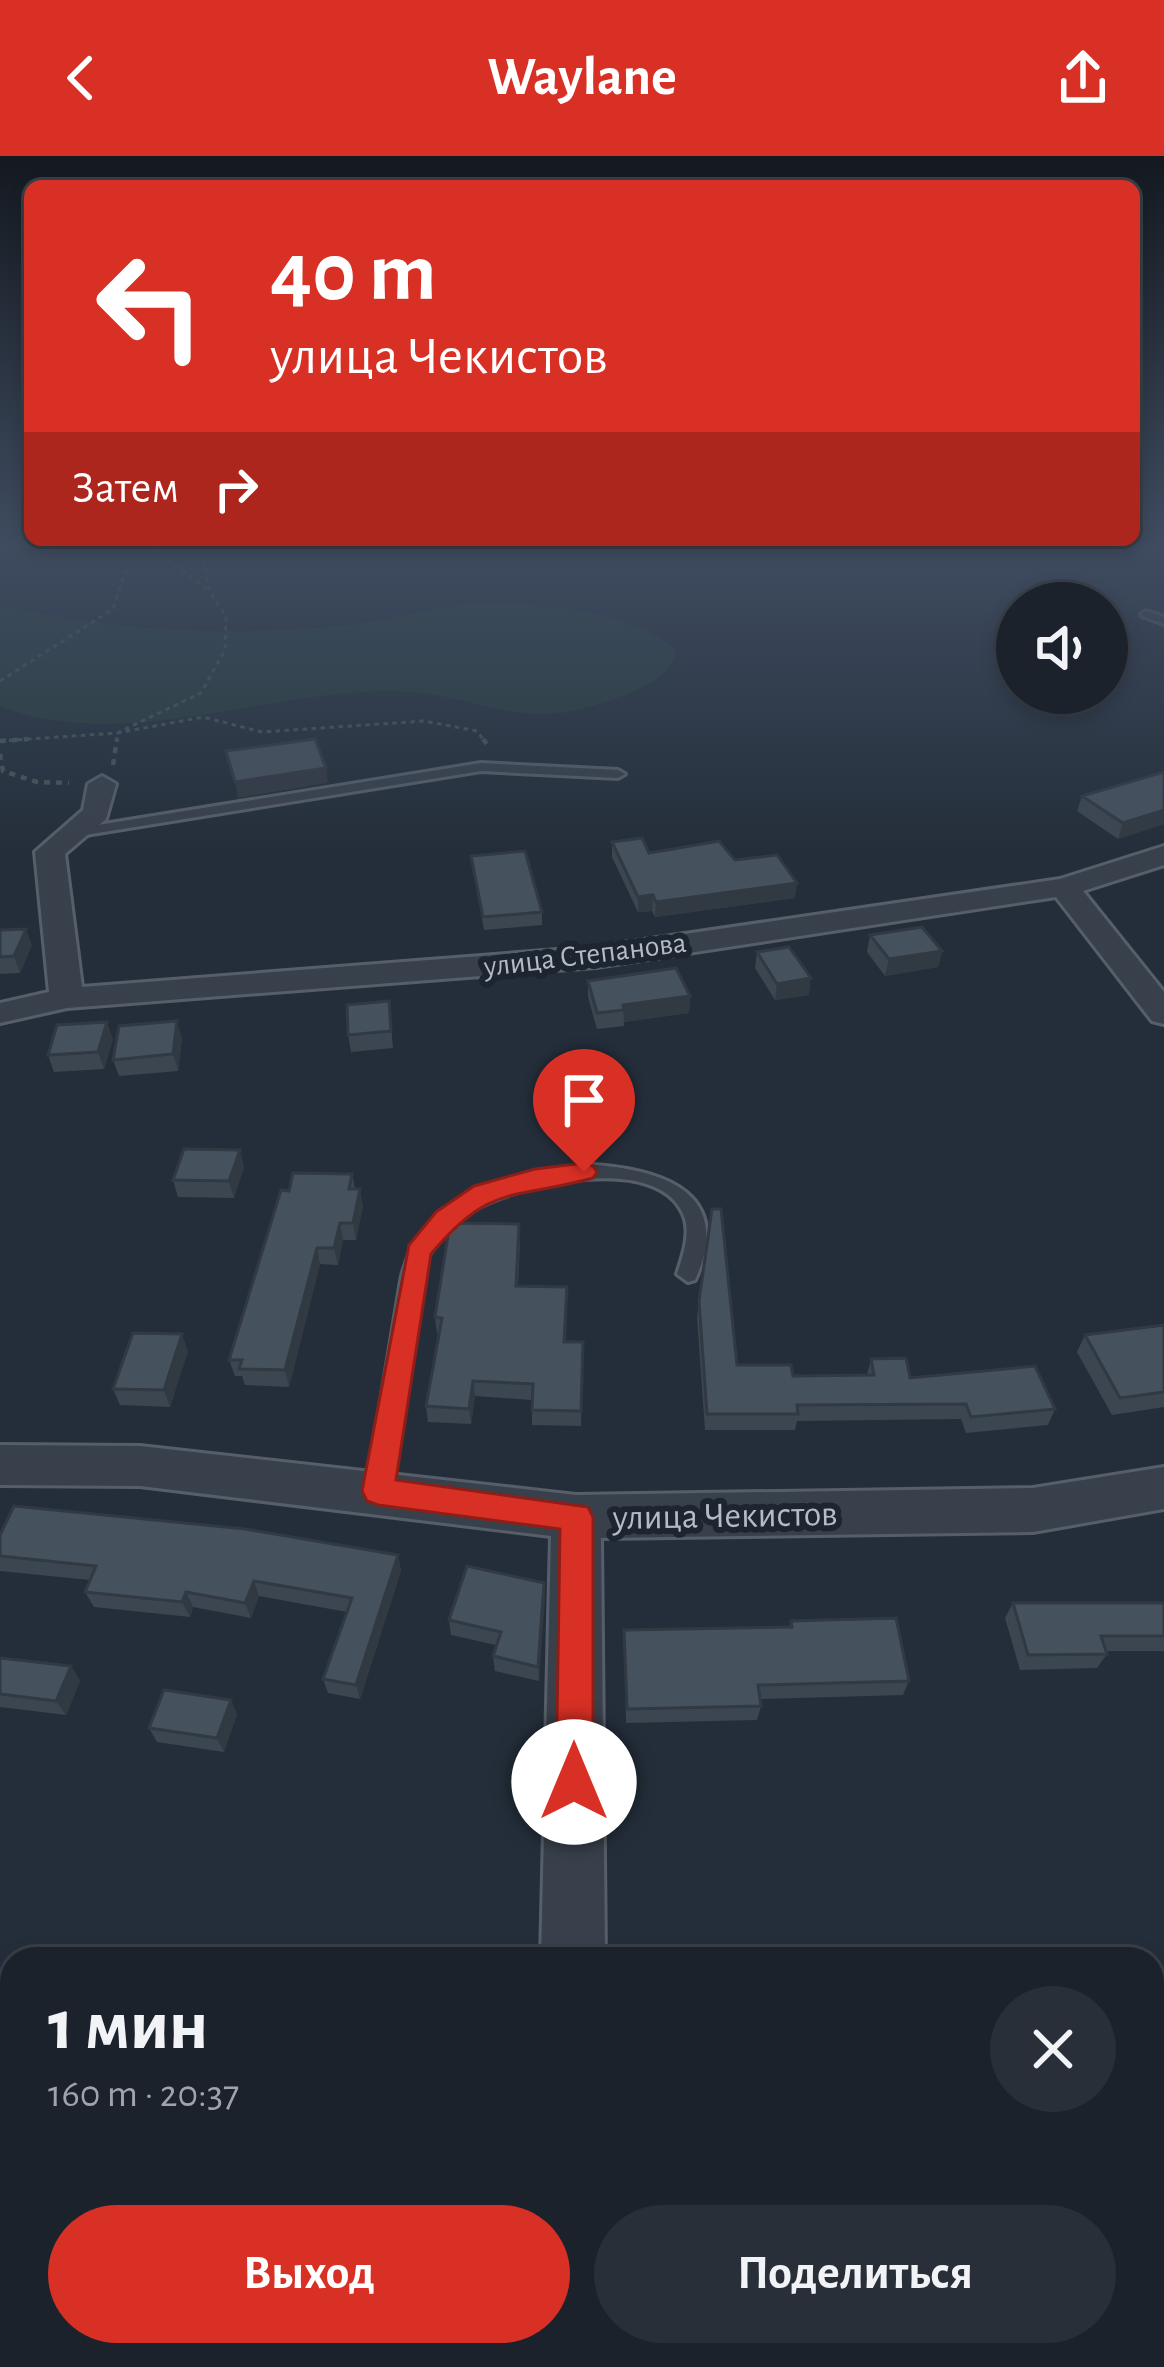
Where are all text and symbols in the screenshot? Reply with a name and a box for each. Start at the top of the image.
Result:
icon: back [48,45,114,111]
icon: share [1050,45,1116,111]
text: Waylane [487,51,677,105]
icon: left [72,228,228,384]
text: 40 m [270,232,437,316]
text: улица Чекистов [270,330,608,384]
icon: right [203,456,269,522]
text: Затем [72,466,179,511]
map controls [996,582,1128,714]
button: sound [996,582,1128,714]
street label: улица Степанова [481,928,688,982]
pin [533,1049,635,1172]
icon: arrive [551,1067,617,1133]
street label: улица Чекистов [611,1496,838,1536]
position arrow [511,1719,637,1845]
button: close [990,1986,1116,2112]
text: 1 мин [48,1990,209,2062]
text: 160 m · 20:37 [48,2075,239,2114]
button: Выход [48,2205,570,2343]
button: Поделиться [594,2205,1116,2343]

